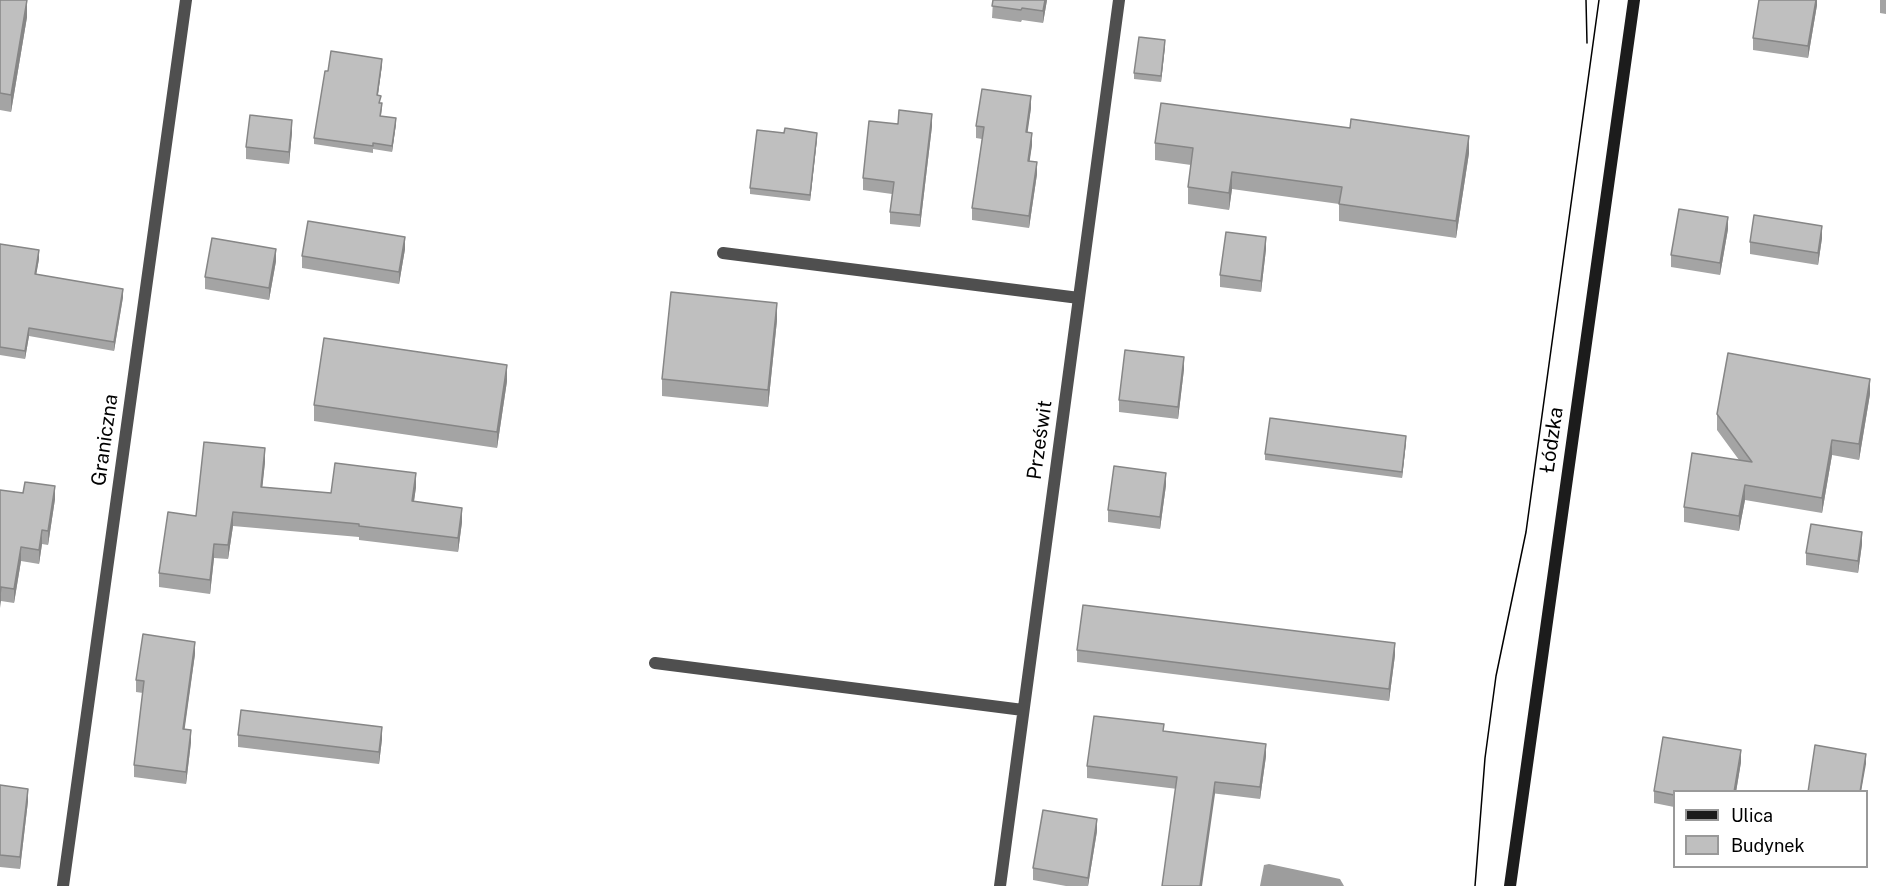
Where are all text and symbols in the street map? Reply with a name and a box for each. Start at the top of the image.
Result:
street label: Graniczna [87,393,123,487]
street label: Prześwit [1023,399,1057,481]
street label: Łódzka [1536,406,1568,474]
legend [1673,790,1868,868]
text: Ulica [1731,805,1773,826]
text: Budynek [1731,835,1805,856]

